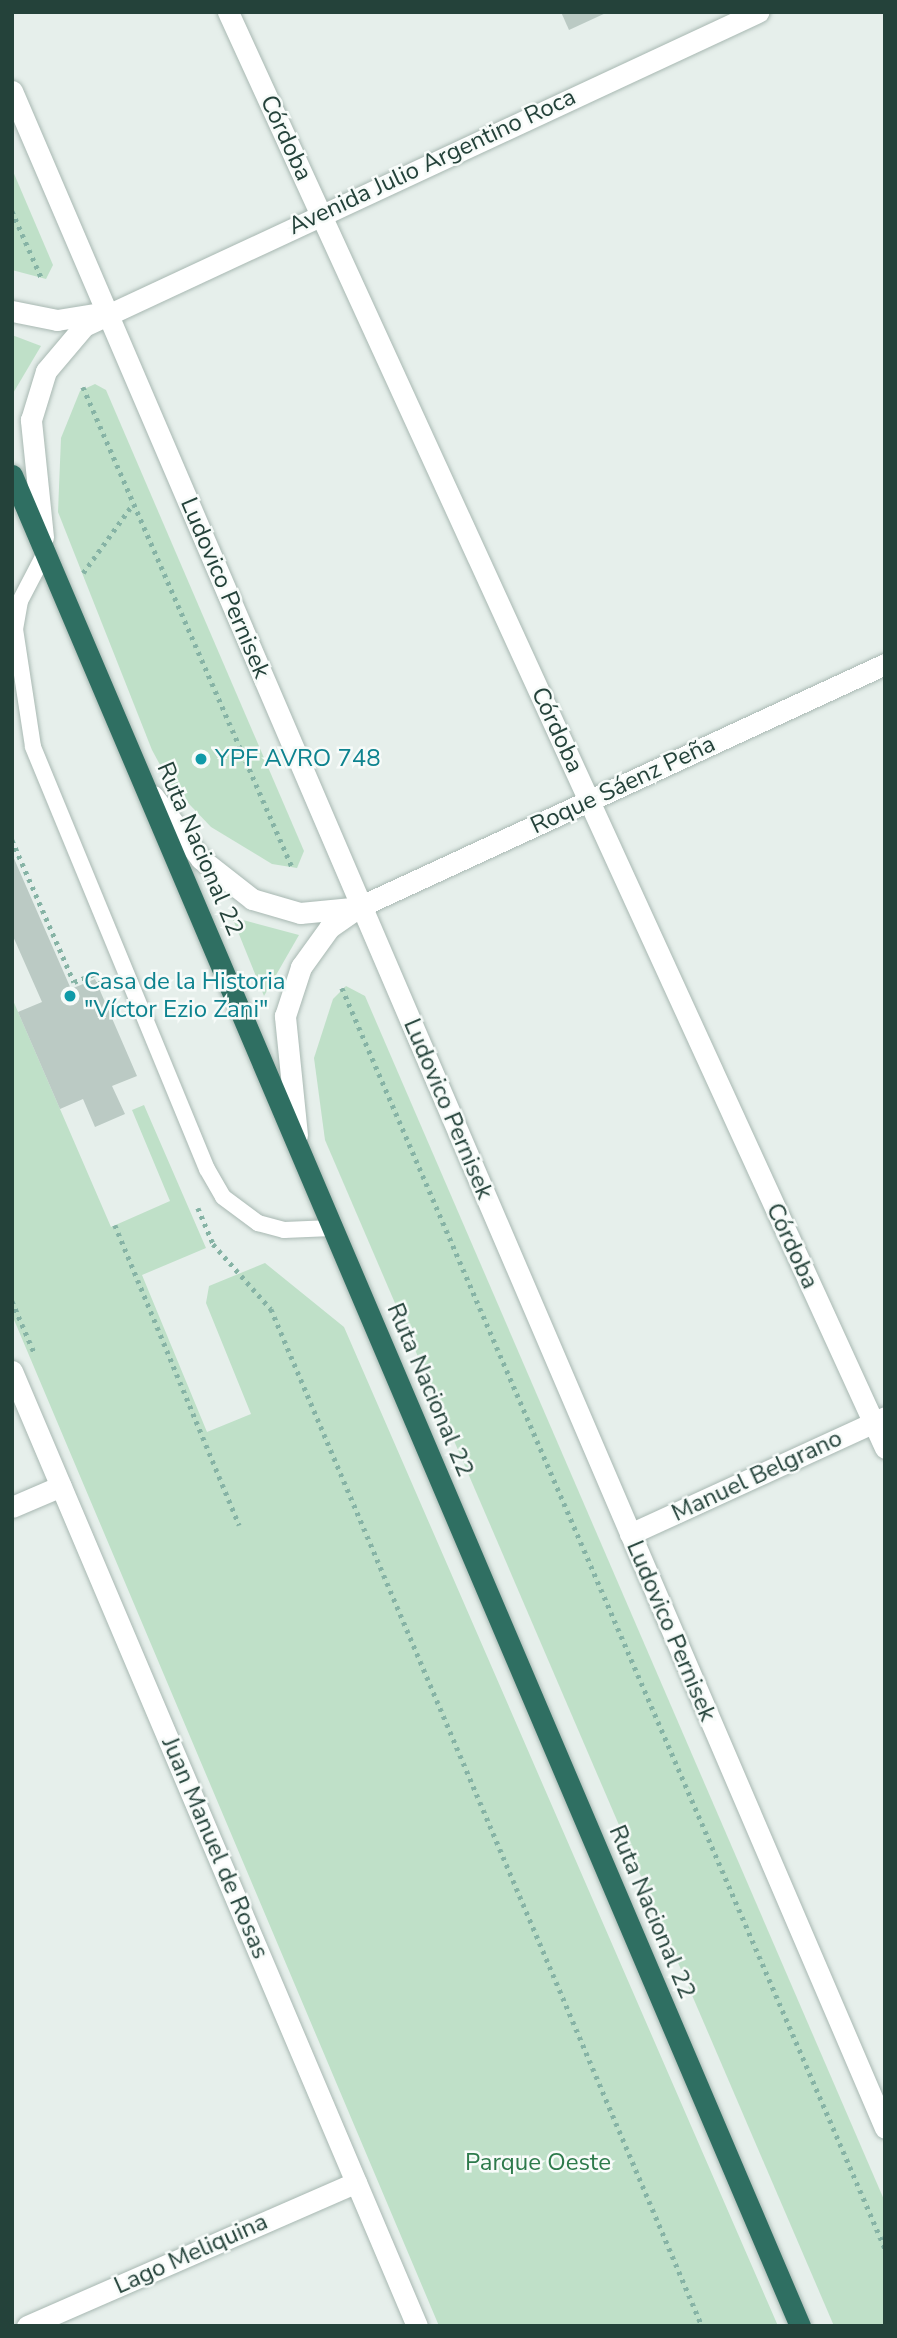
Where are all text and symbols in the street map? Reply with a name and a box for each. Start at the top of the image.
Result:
street label: Avenida Julio Argentino Roca [284,83,580,241]
street label: Córdoba [254,91,318,185]
street label: Ludovico Pernisek [174,493,276,683]
street label: Córdoba [525,683,589,777]
street label: Roque Sáenz Peña [526,730,720,840]
place label: YPF AVRO 748 [215,745,381,773]
marker: YPF AVRO 748 [193,751,209,767]
street label: Ruta Nacional 22 [150,758,250,940]
place label: Casa de la Historia "Víctor Ezio Zani" [84,968,286,1024]
marker: Casa de la Historia "Víctor Ezio Zani" [62,988,78,1004]
street label: Ludovico Pernisek [397,1014,499,1204]
street label: Córdoba [760,1199,824,1293]
street label: Ruta Nacional 22 [380,1299,480,1481]
street label: Manuel Belgrano [667,1424,847,1528]
street label: Ludovico Pernisek [620,1536,722,1726]
street label: Juan Manuel de Rosas [155,1733,275,1963]
street label: Ruta Nacional 22 [602,1821,702,2003]
park label: Parque Oeste [465,2149,611,2177]
street label: Lago Meliquina [110,2207,272,2301]

